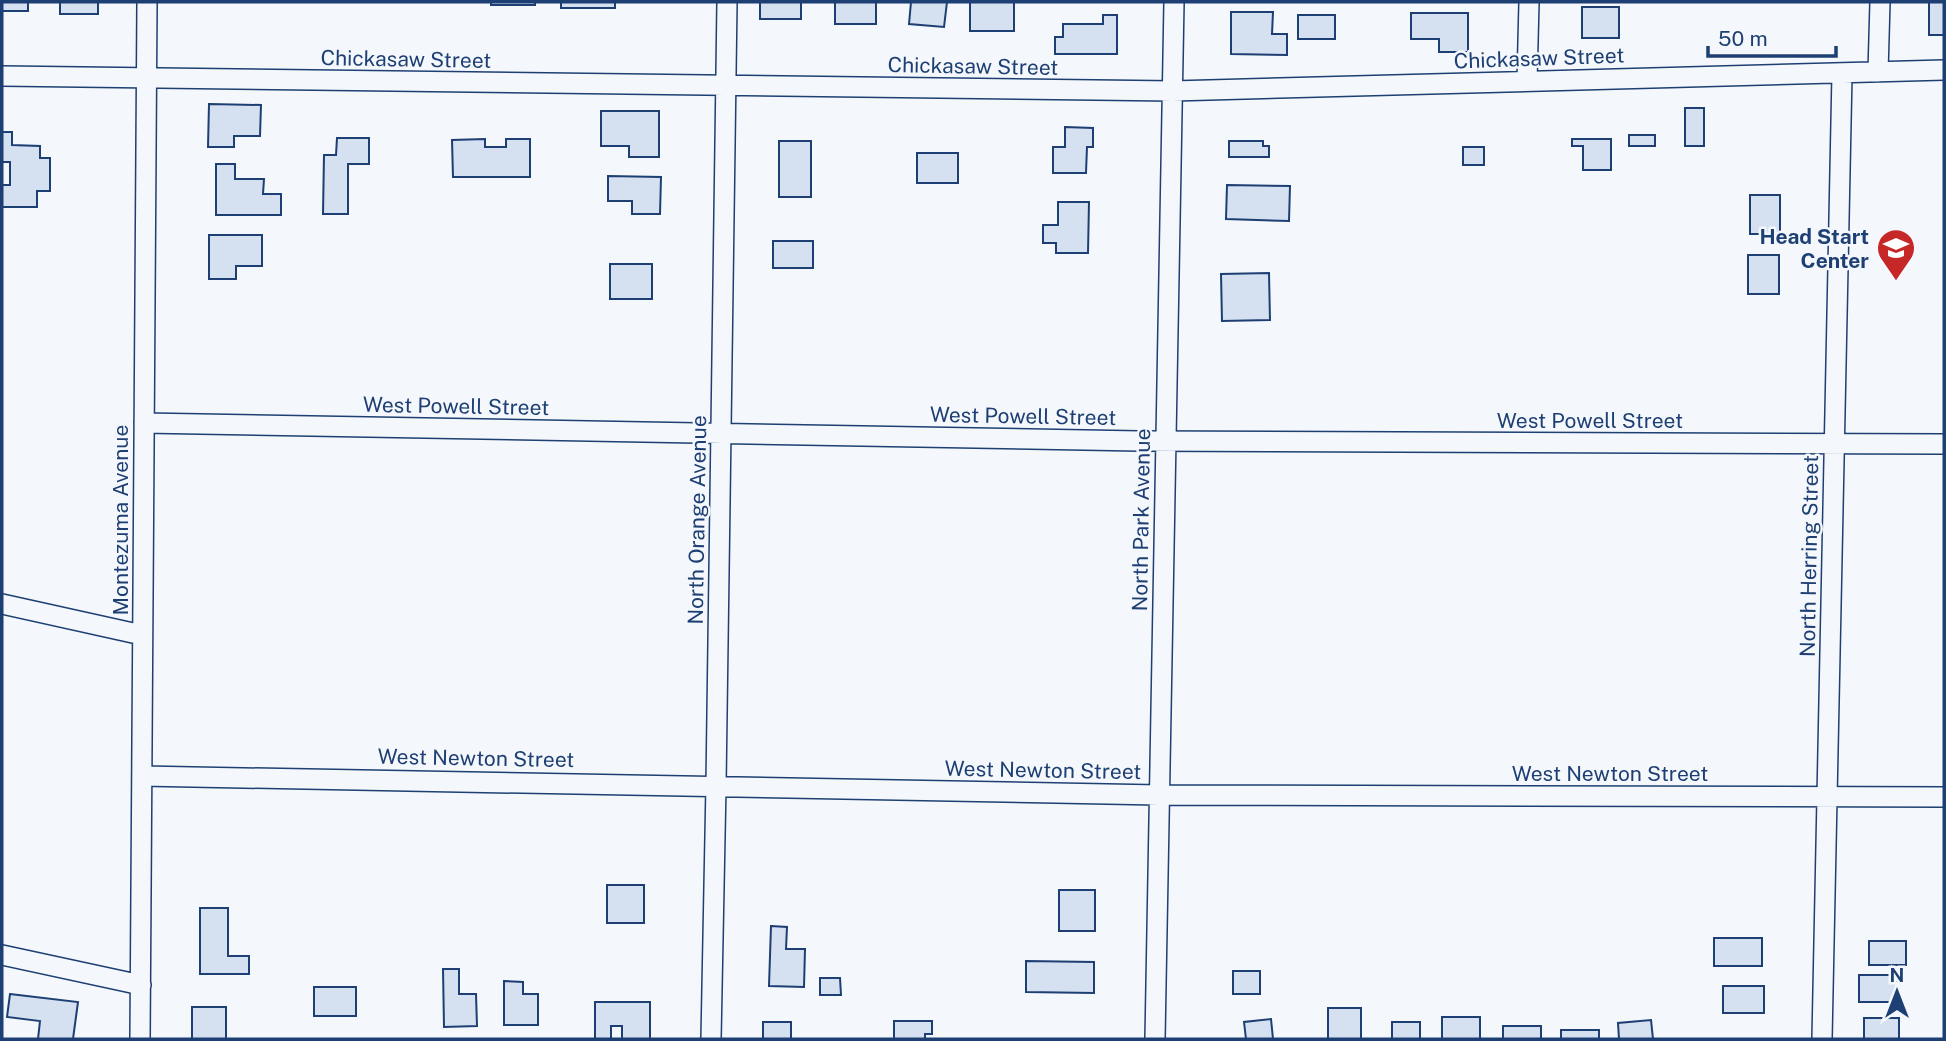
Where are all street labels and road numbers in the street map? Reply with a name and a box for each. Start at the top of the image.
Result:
street label: Chickasaw Street [1453,43,1625,73]
street label: Chickasaw Street [320,45,492,73]
street label: Chickasaw Street [887,52,1059,80]
street label: West Powell Street [363,392,549,420]
street label: West Powell Street [930,402,1116,430]
street label: West Powell Street [1497,408,1683,433]
street label: North Orange Avenue [683,415,711,625]
street label: Montezuma Avenue [108,425,133,615]
street label: North Park Avenue [1127,428,1155,612]
street label: North Herring Street [1795,455,1823,657]
street label: West Newton Street [377,744,575,772]
street label: West Newton Street [944,756,1142,784]
street label: West Newton Street [1512,761,1708,786]

